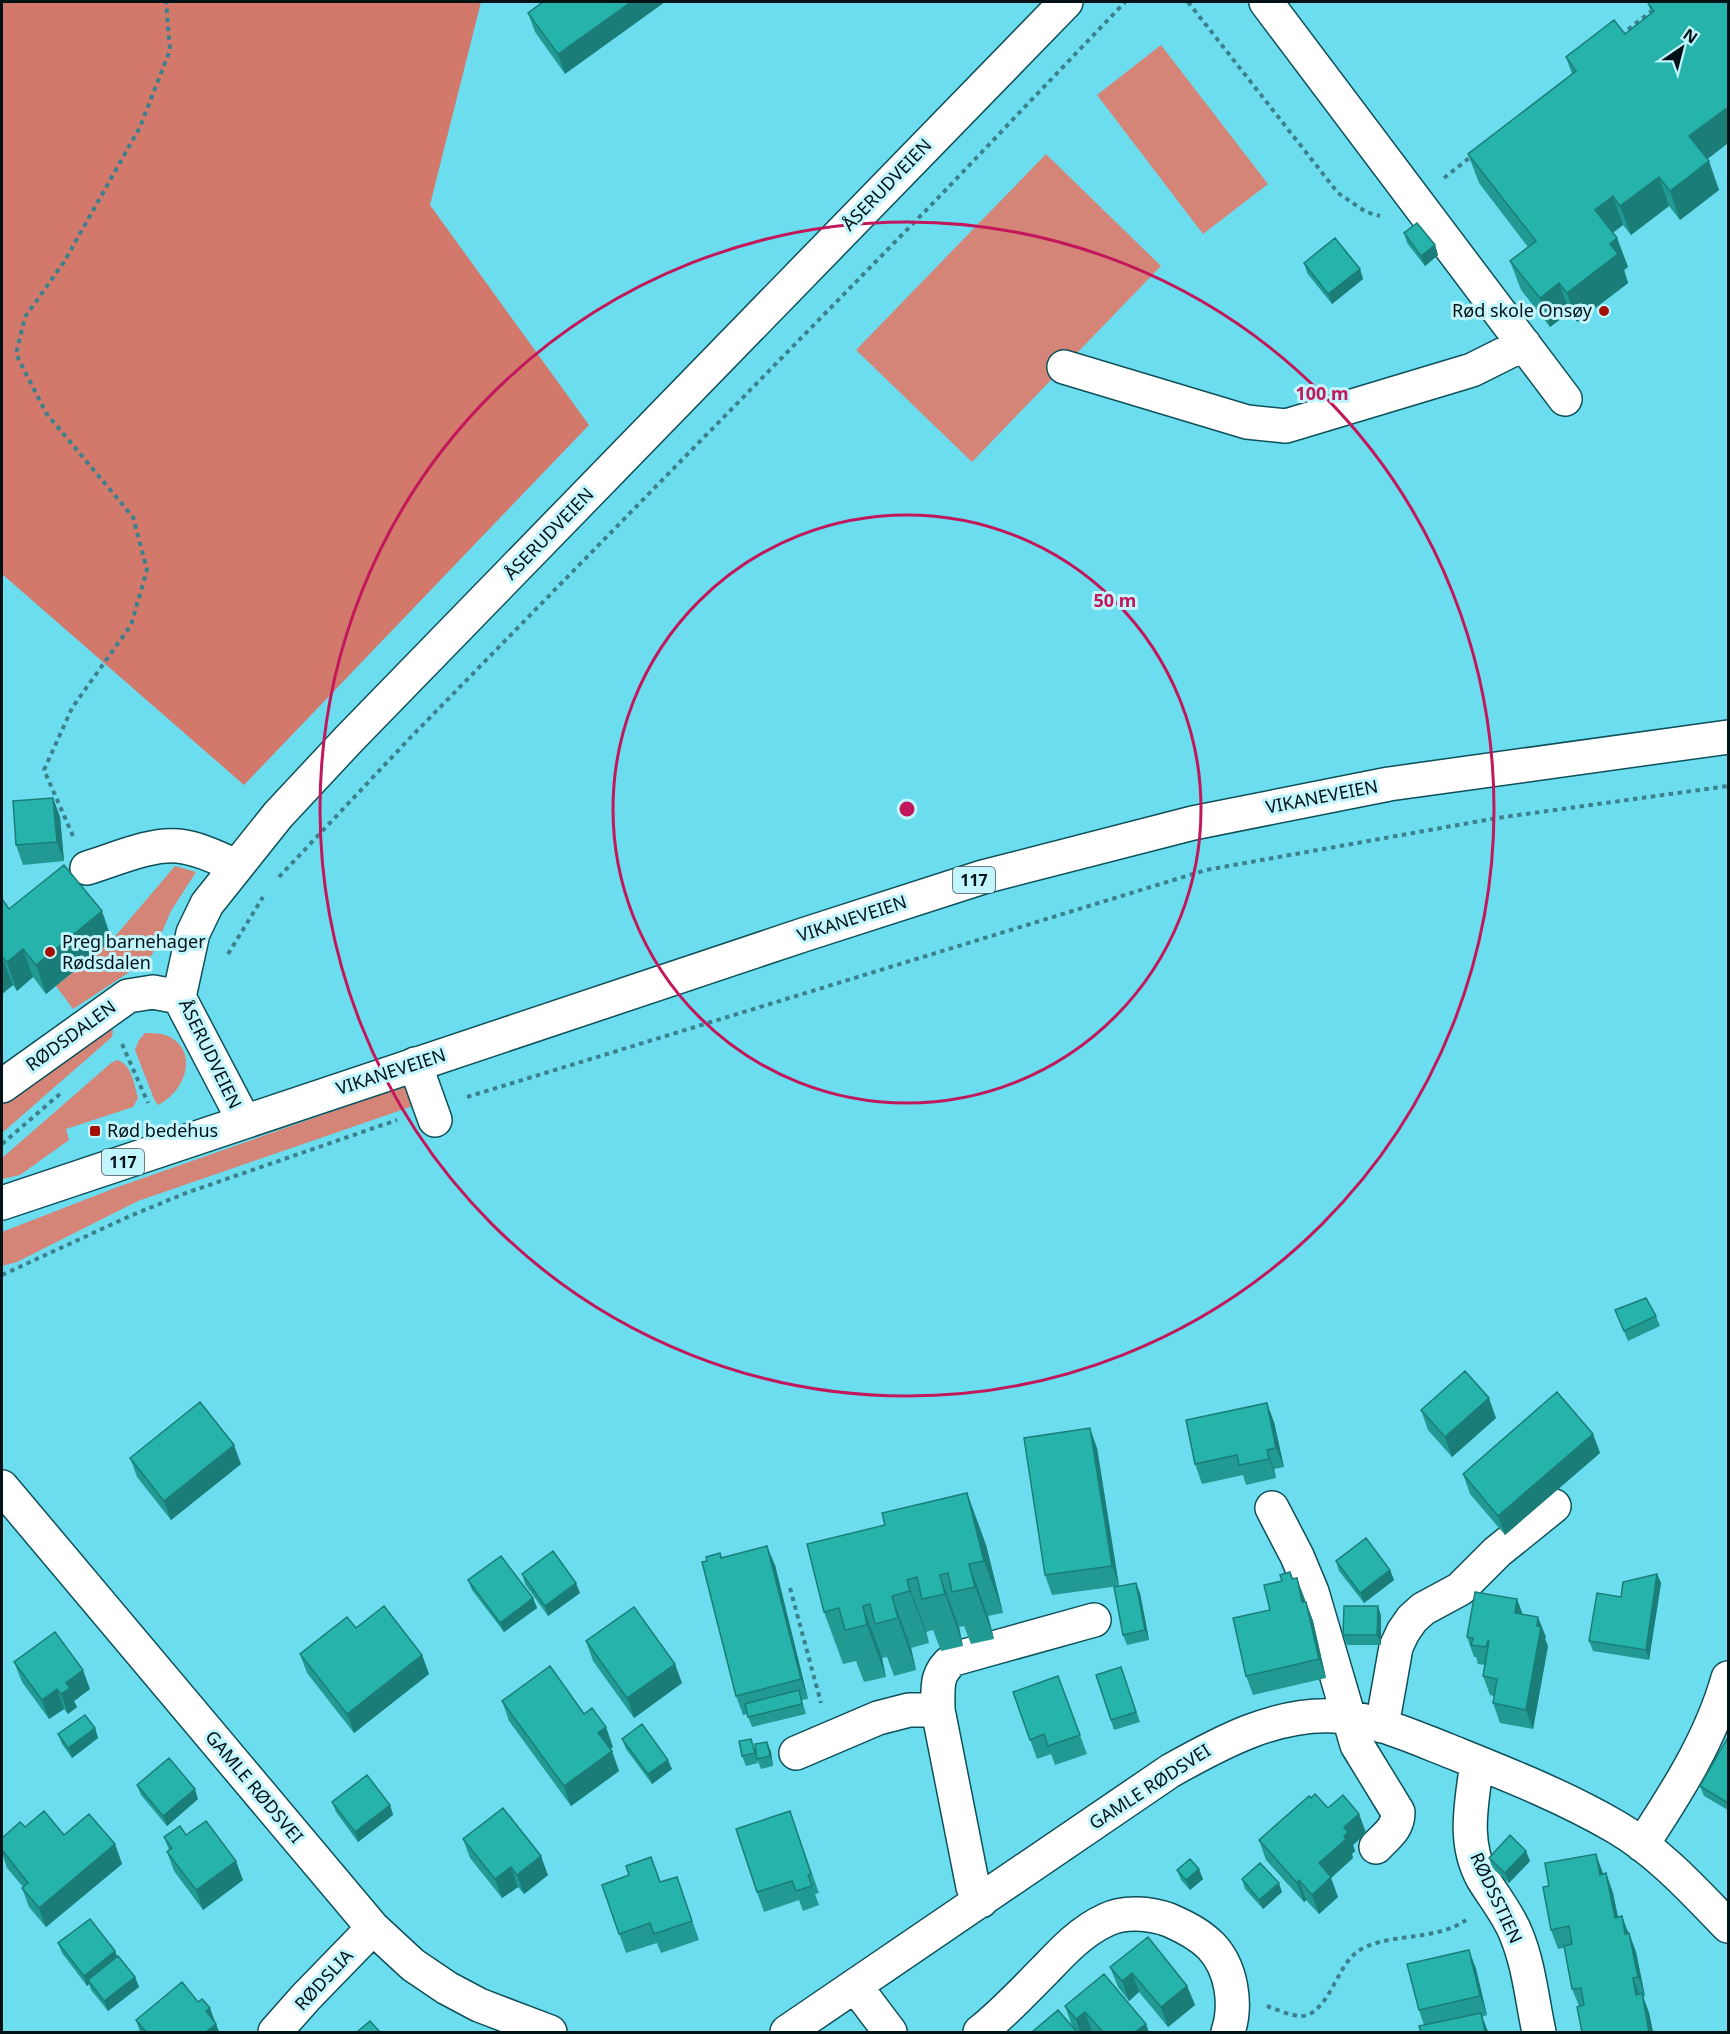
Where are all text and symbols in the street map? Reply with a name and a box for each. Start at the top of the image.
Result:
north arrow [1652,18,1712,78]
text: N [1679,23,1702,48]
street label: ÅSERUDVEIEN [836,133,936,236]
place label: Rød skole Onsøy [1452,298,1593,322]
marker: Rød skole Onsøy [1597,304,1611,318]
text: 100 m [1295,381,1349,405]
street label: ÅSERUDVEIEN [498,482,598,585]
text: 50 m [1094,588,1136,612]
street label: VIKANEVEIEN [1264,773,1380,819]
centre of rings [897,799,917,819]
road number: 117 [953,867,995,893]
street label: VIKANEVEIEN [794,889,910,947]
place label: Preg barnehager Rødsdalen [62,929,206,974]
marker: Preg barnehager Rødsdalen [43,945,57,959]
street label: RØDSDALEN [21,994,120,1076]
street label: ÅSERUDVEIEN [174,995,248,1112]
street label: VIKANEVEIEN [333,1042,449,1100]
place label: Rød bedehus [107,1118,218,1142]
marker: Rød bedehus [88,1124,102,1138]
road number: 117 [102,1149,144,1175]
street label: GAMLE RØDSVEI [200,1725,309,1848]
street label: GAMLE RØDSVEI [1084,1738,1215,1834]
street label: RØDSSTIEN [1465,1848,1528,1947]
street label: RØDSLIA [289,1943,358,2015]

